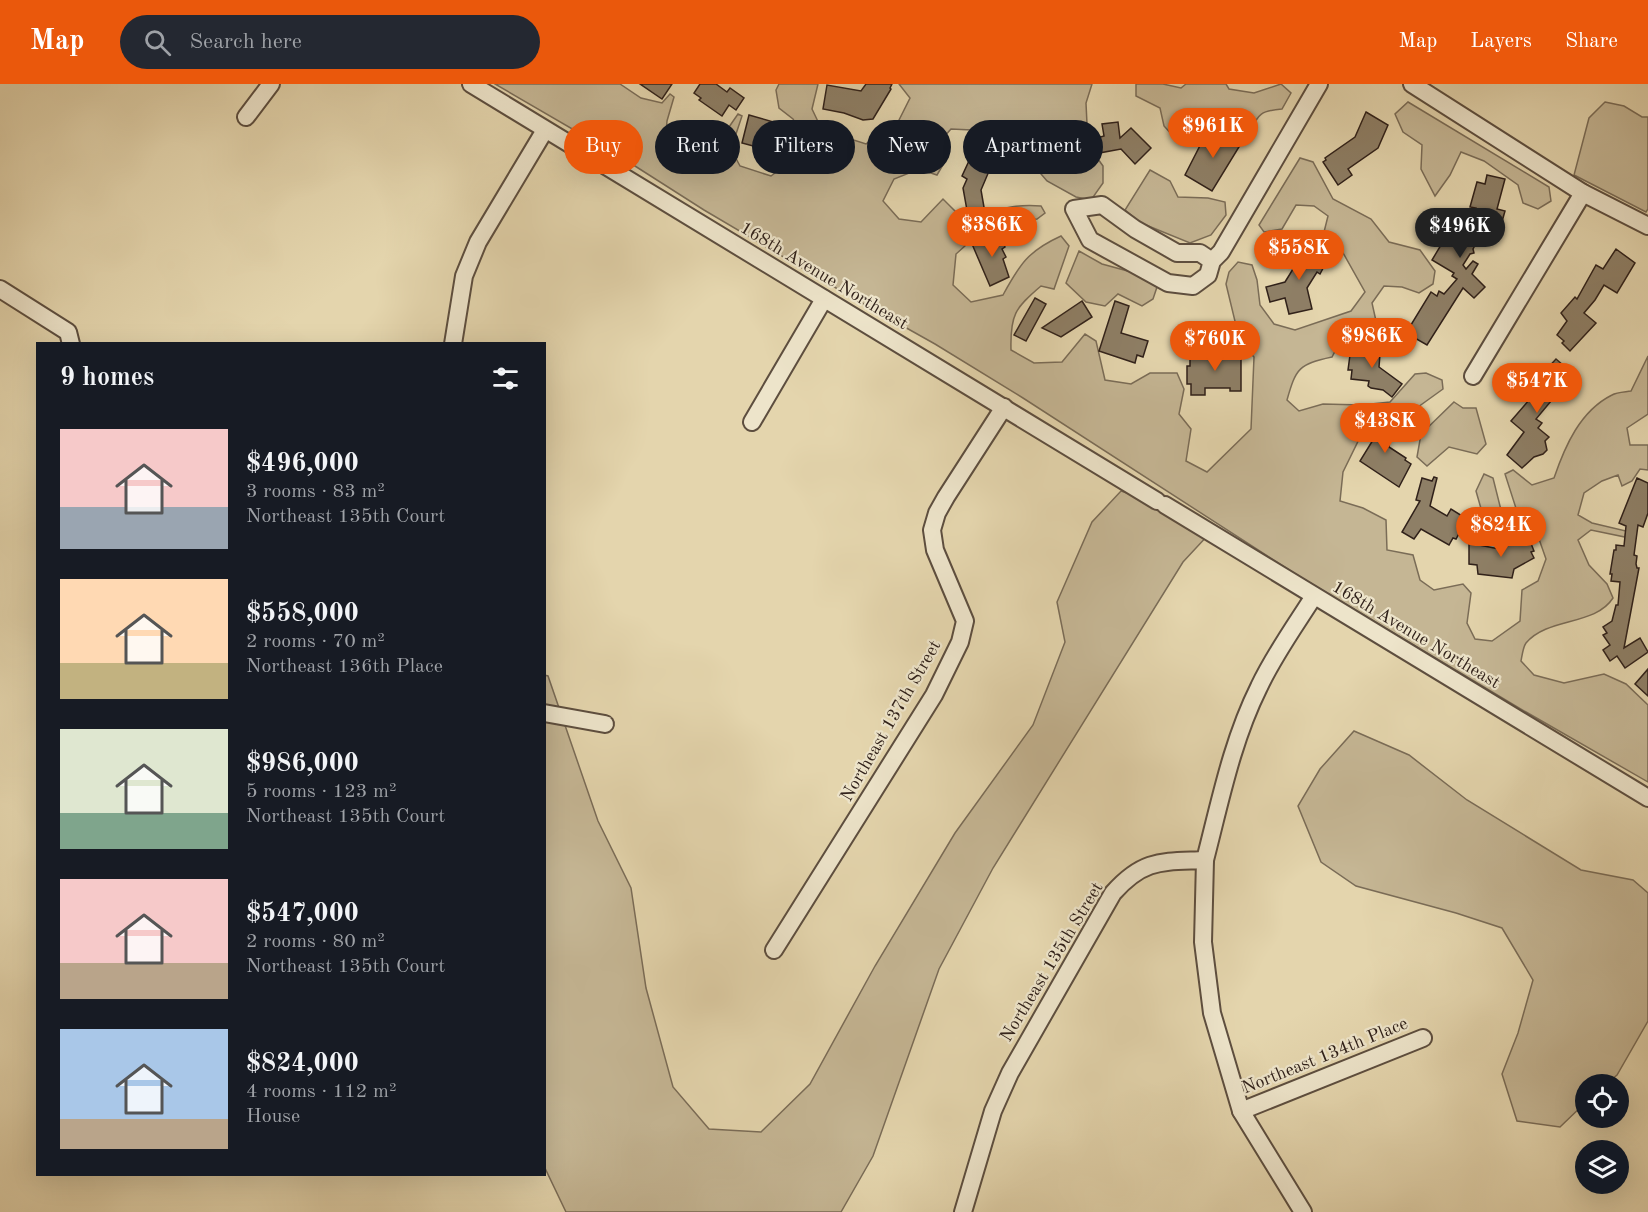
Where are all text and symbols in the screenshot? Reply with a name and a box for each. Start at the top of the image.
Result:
search box [120,15,540,69]
icon: search [141,26,174,59]
text: Map [30,28,84,56]
text: Search here [189,31,302,53]
text: Map [1398,31,1437,52]
text: Layers [1470,31,1532,52]
text: Share [1565,31,1618,52]
pin: $961K [1171,108,1255,159]
text: $961K [1182,117,1244,137]
chip: Buy [564,120,643,174]
chip: Rent [655,120,740,174]
chip: Filters [752,120,855,174]
chip: New [867,120,951,174]
chip: Apartment [963,120,1103,174]
pin: $386K [950,207,1034,258]
pin: $496K [1418,208,1502,259]
text: $386K [961,216,1023,236]
text: $496K [1429,217,1491,237]
street label: 168th Avenue Northeast [737,219,911,333]
pin: $558K [1257,230,1341,281]
text: $558K [1268,239,1330,259]
pin: $986K [1330,318,1414,369]
pin: $760K [1173,321,1257,372]
text: $986K [1341,327,1403,347]
text: $760K [1184,330,1246,350]
icon: filters [489,362,522,395]
pin: $547K [1495,363,1579,414]
text: 9 homes [60,365,154,391]
text: $547K [1506,372,1568,392]
pin: $438K [1343,403,1427,454]
text: $438K [1354,412,1416,432]
text: $496,000 [246,451,359,477]
icon: home [108,453,180,525]
text: 3 rooms · 83 m² [246,482,385,502]
text: Northeast 135th Court [246,507,445,527]
pin: $824K [1459,507,1543,558]
text: $824K [1470,516,1532,536]
street label: 168th Avenue Northeast [1329,578,1503,692]
text: $558,000 [246,601,359,627]
icon: home [108,603,180,675]
text: 2 rooms · 70 m² [246,632,385,652]
street label: Northeast 137th Street [838,637,944,805]
text: Northeast 136th Place [246,657,443,677]
text: $986,000 [246,751,359,777]
icon: home [108,753,180,825]
text: 5 rooms · 123 m² [246,782,396,802]
text: Northeast 135th Court [246,807,445,827]
street label: Northeast 135th Street [997,879,1107,1045]
text: $547,000 [246,901,359,927]
icon: home [108,903,180,975]
text: 2 rooms · 80 m² [246,932,385,952]
text: Northeast 135th Court [246,957,445,977]
street label: Northeast 134th Place [1240,1014,1410,1098]
text: $824,000 [246,1051,359,1077]
icon: home [108,1053,180,1125]
map controls [1575,1074,1629,1194]
button: locate [1575,1074,1629,1128]
text: 4 rooms · 112 m² [246,1082,396,1102]
text: House [246,1107,300,1127]
button: layers [1575,1140,1629,1194]

